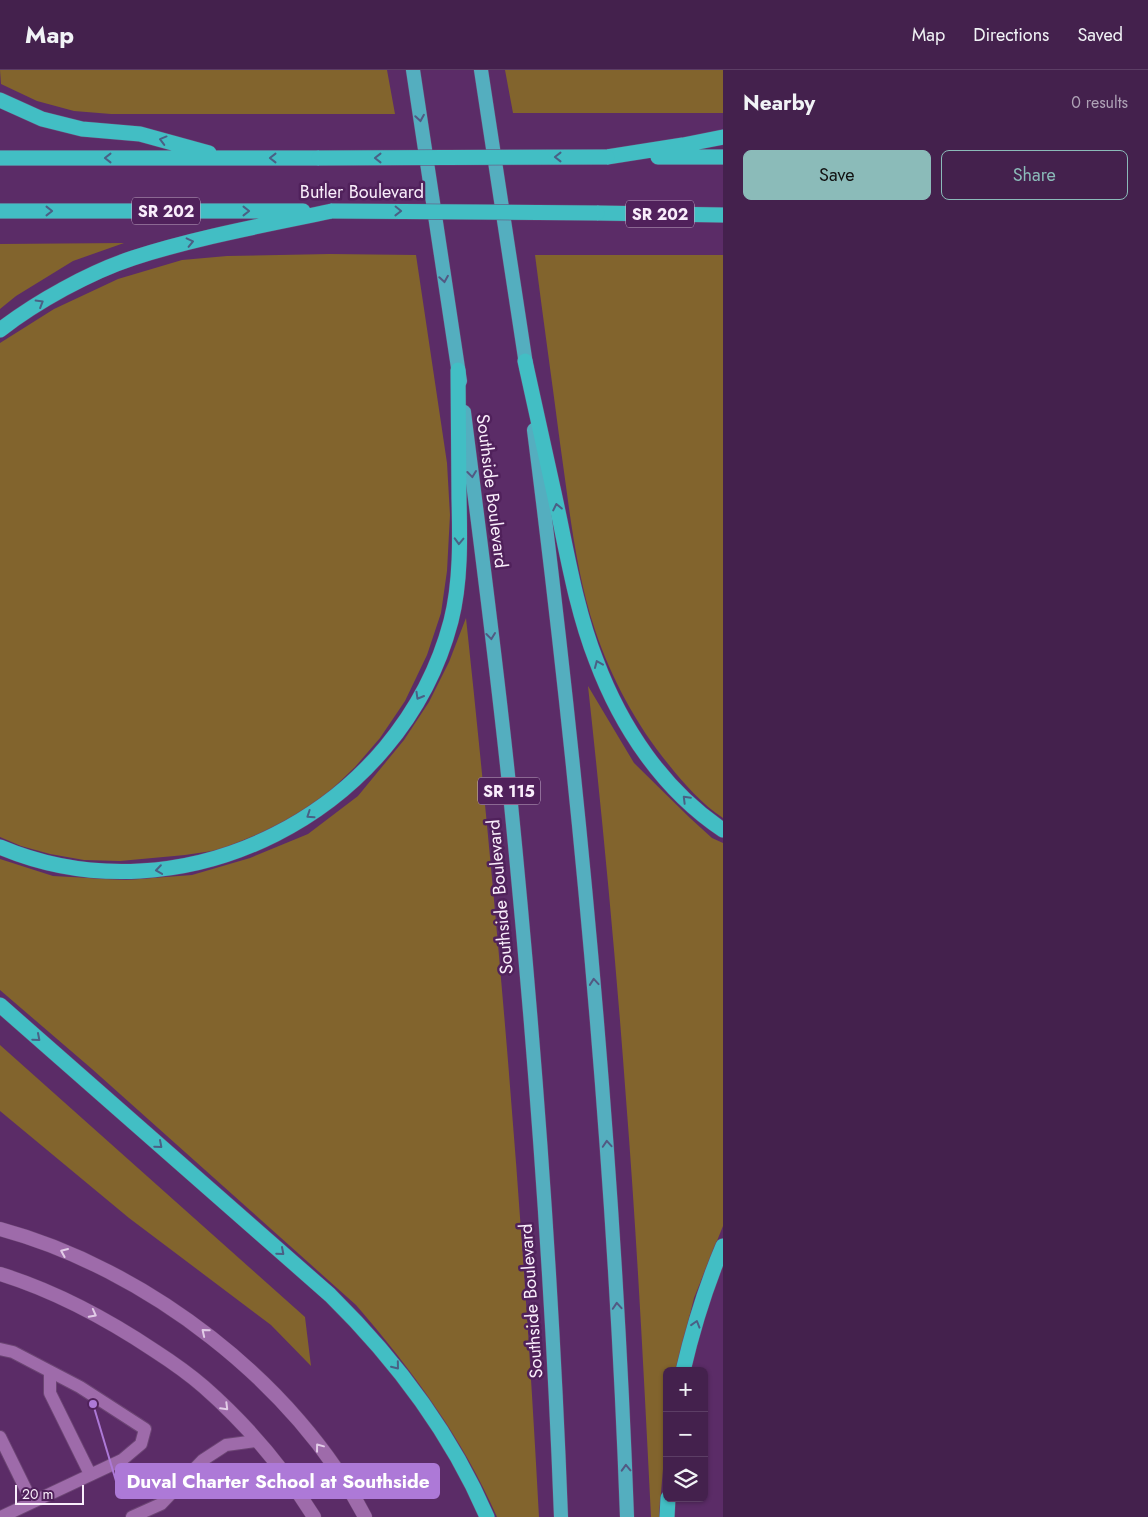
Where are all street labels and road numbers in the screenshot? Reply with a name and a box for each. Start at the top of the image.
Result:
street label: Butler Boulevard [300,179,424,205]
road number: SR 202 [132,198,200,224]
road number: SR 202 [626,200,694,228]
street label: Southside Boulevard [470,412,514,570]
road number: SR 115 [478,778,540,804]
street label: Southside Boulevard [480,819,520,975]
street label: Southside Boulevard [513,1223,549,1379]

